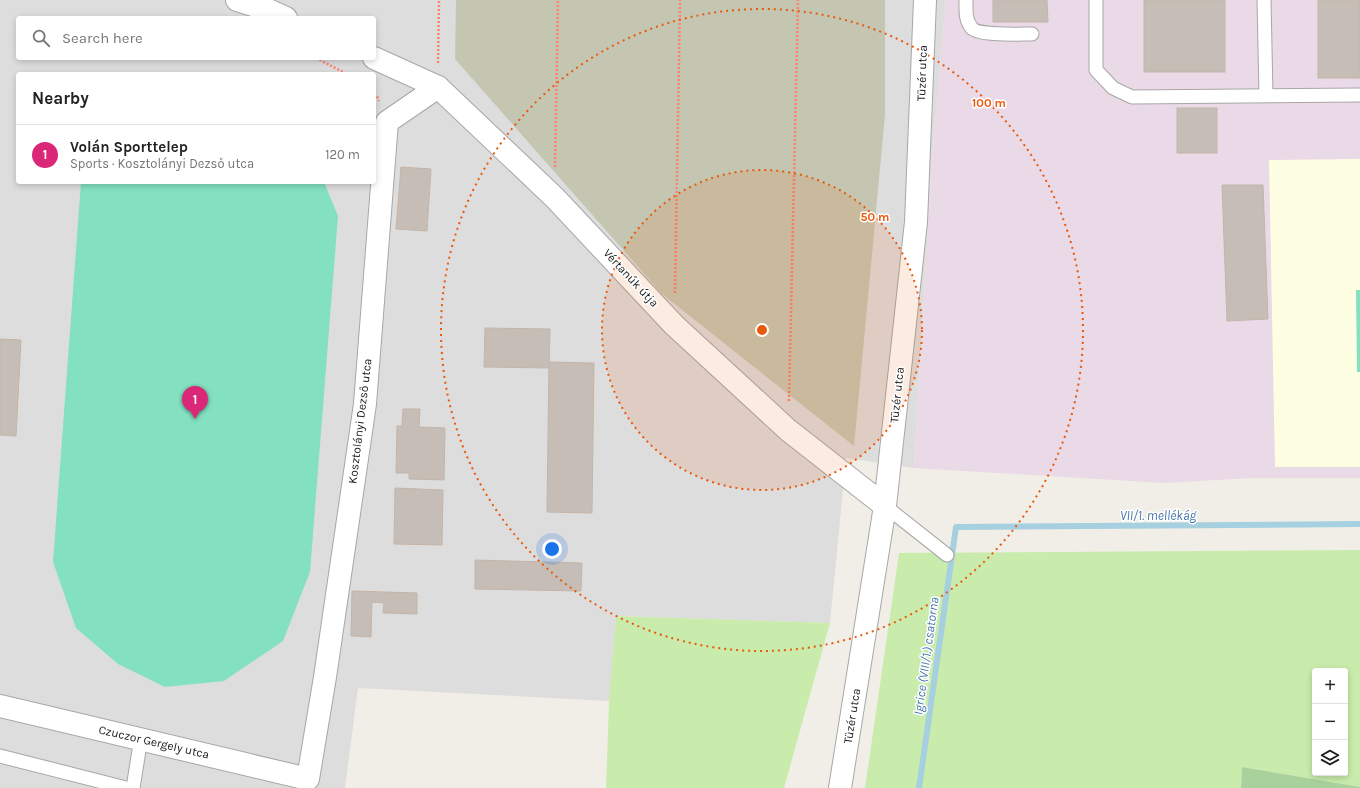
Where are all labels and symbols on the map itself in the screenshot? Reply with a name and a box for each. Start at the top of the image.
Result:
street label: Tüzér utca [914,45,930,101]
text: 100 m [972,96,1006,110]
text: 50 m [861,210,890,224]
street label: Vértanúk útja [601,246,661,310]
centre of rings [755,323,769,337]
street label: Kosztolányi Dezső utca [345,358,375,484]
street label: Tüzér utca [887,366,907,424]
pin: 1 [182,386,208,419]
water label: VII/1. mellékág [1120,508,1198,523]
your location [542,539,562,559]
water label: Igrice (VIII/1.) csatorna [910,596,942,716]
street label: Tüzér utca [841,687,863,745]
street label: Czuczor Gergely utca [97,722,211,762]

